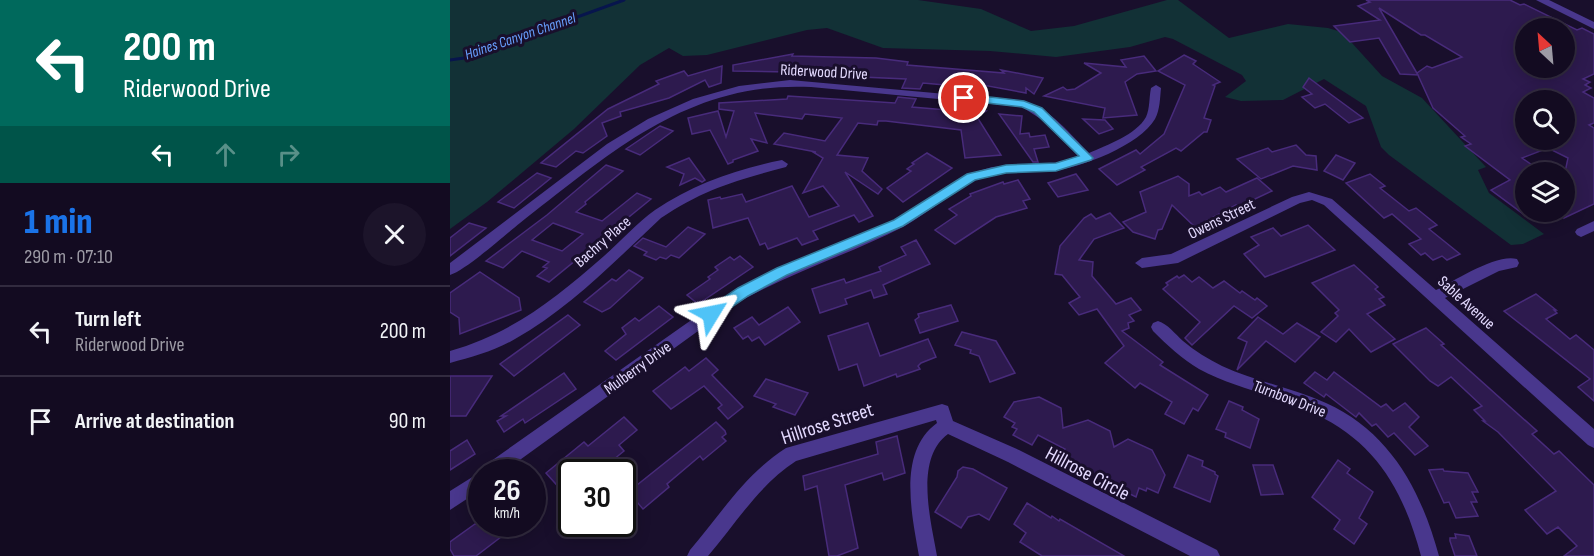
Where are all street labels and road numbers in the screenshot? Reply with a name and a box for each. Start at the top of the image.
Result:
street label: Riderwood Drive [780,61,868,84]
street label: Owens Street [1185,195,1258,244]
street label: Bachry Place [571,212,635,272]
street label: Sable Avenue [1433,272,1499,334]
street label: Mulberry Drive [601,338,675,399]
street label: Turnbow Drive [1251,377,1328,422]
street label: Hillrose Street [778,398,876,450]
street label: Hillrose Circle [1041,442,1134,506]

